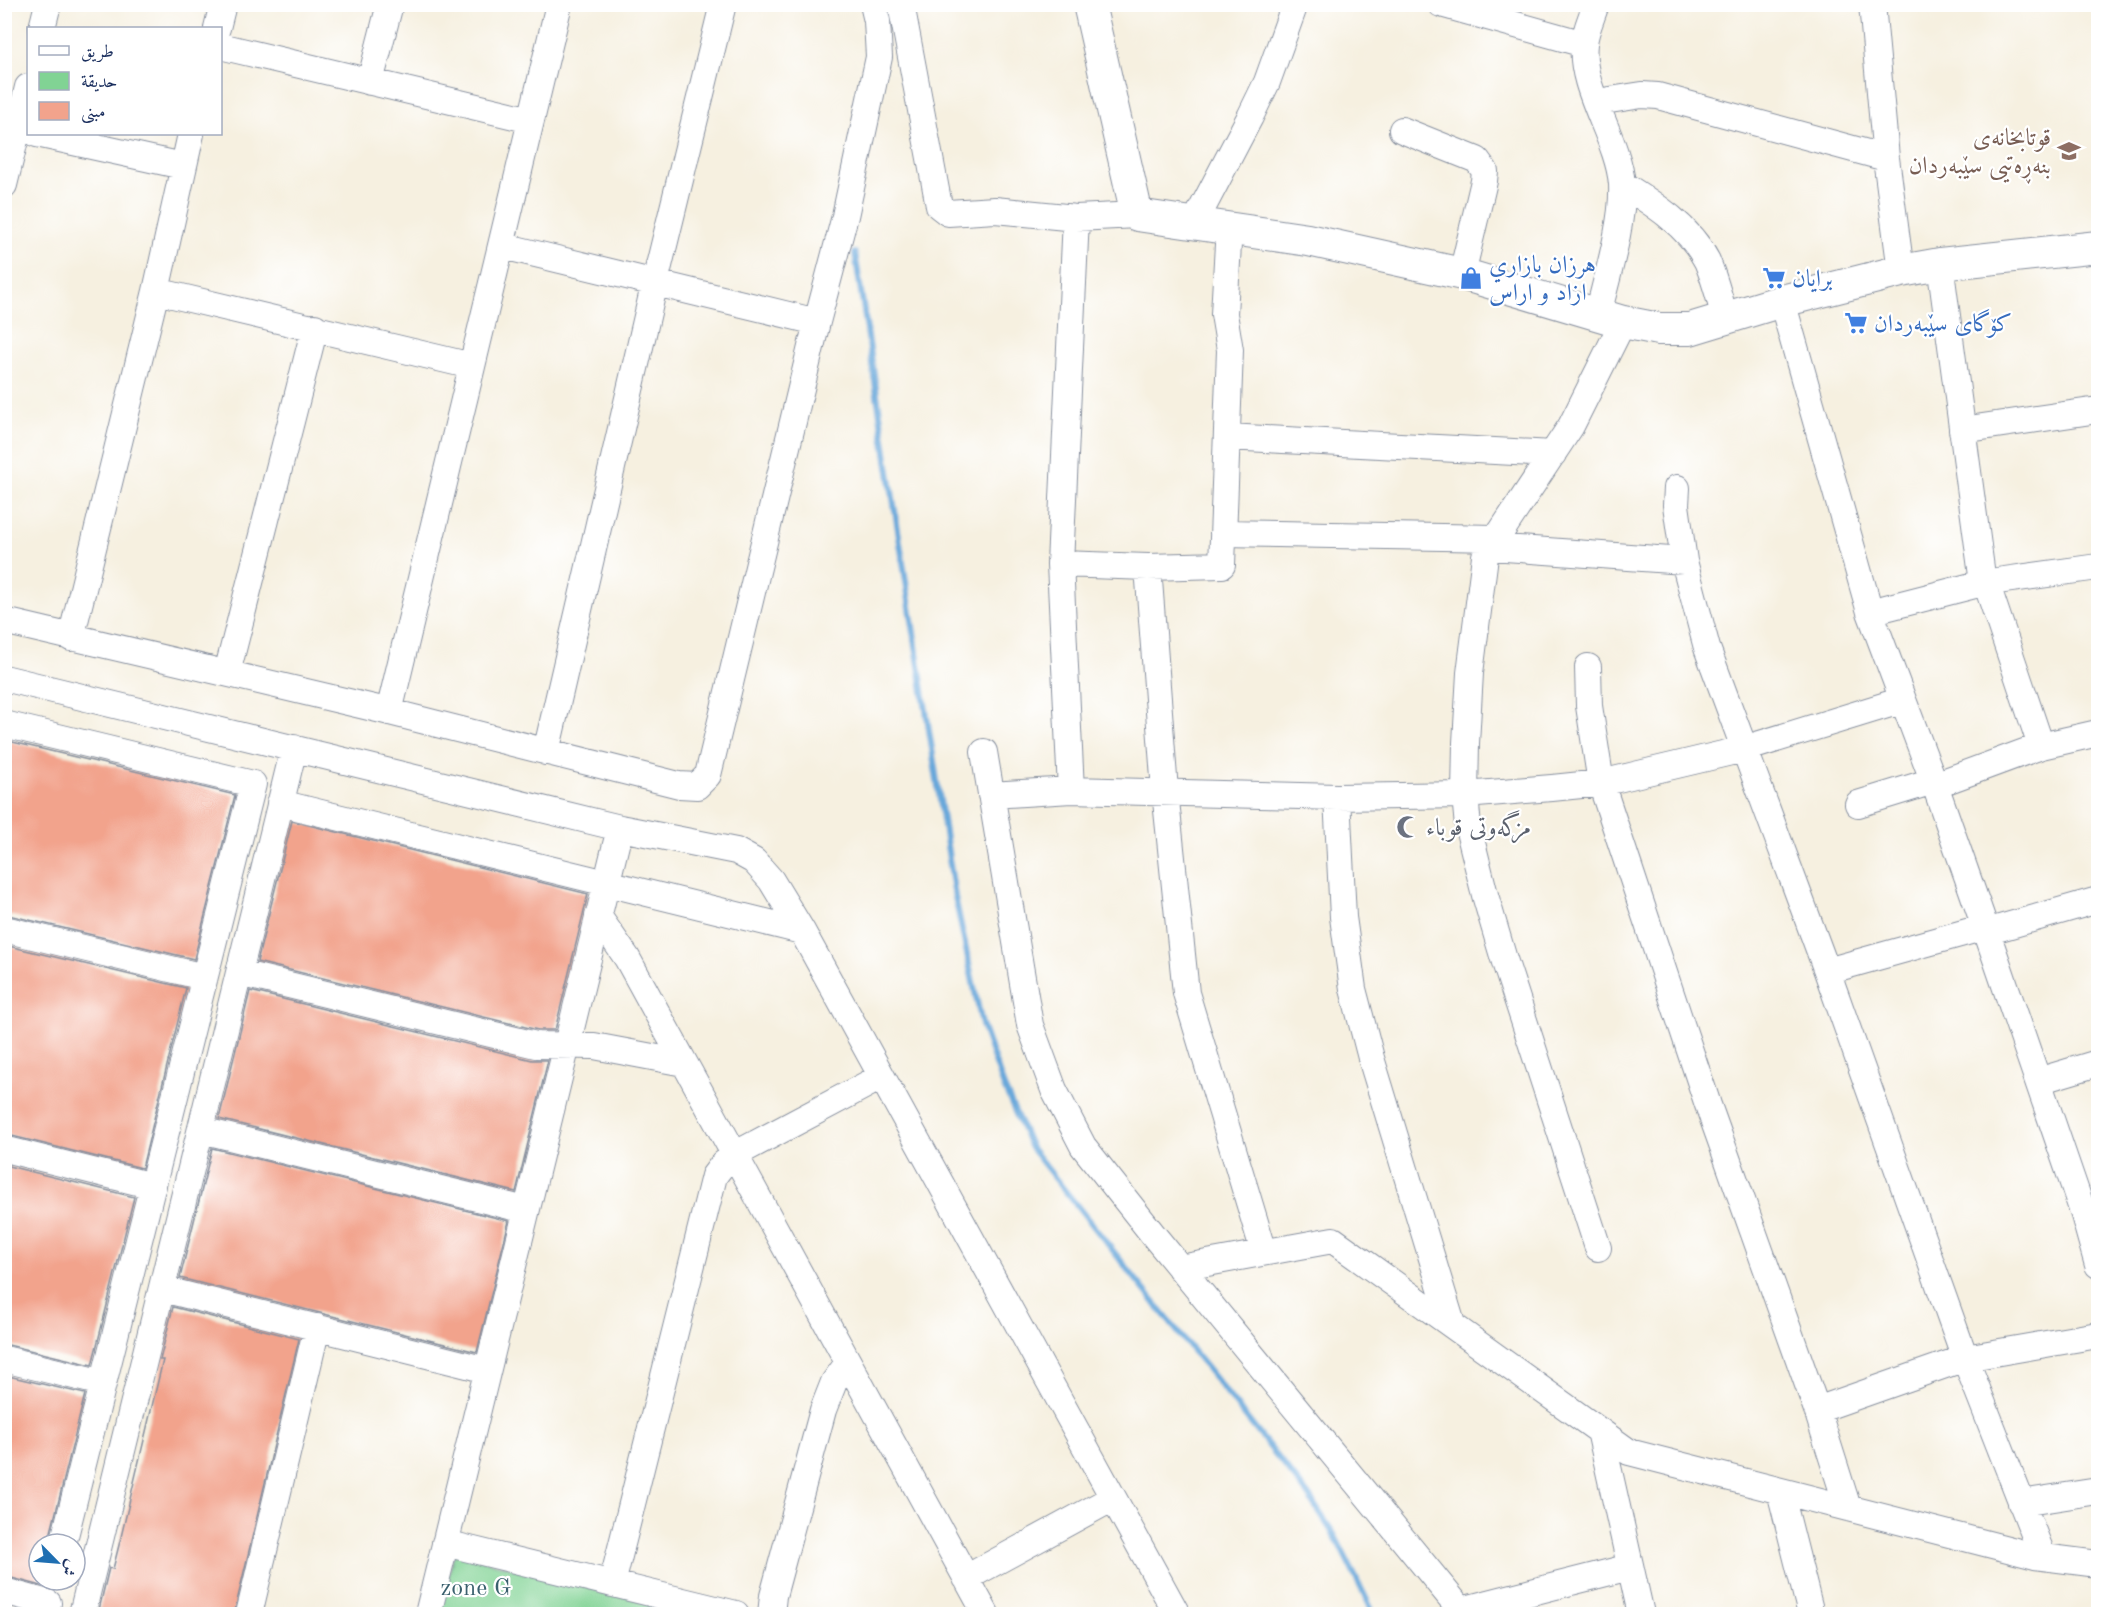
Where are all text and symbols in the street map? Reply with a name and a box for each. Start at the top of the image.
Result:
legend [27,27,222,135]
text: طريق [81,43,114,63]
text: حديقة [81,73,117,92]
text: مبنى [81,103,106,124]
place label: قوتابخانەی بنەڕەتیی سێبەردان [1909,127,2051,184]
school or university icon: قوتابخانەی بنەڕەتیی سێبەردان [2056,138,2082,164]
place label: هرزان بازاري ازاد و اراس [1489,254,1596,306]
shop icon: هرزان بازاري ازاد و اراس [1458,265,1484,291]
supermarket icon: برايان [1761,265,1787,291]
place label: برايان [1792,268,1832,293]
place label: کۆگای سێبەردان [1874,308,2012,338]
supermarket icon: کۆگای سێبەردان [1843,310,1869,336]
place label: مزگەوتی قوباء [1426,810,1531,844]
mosque icon: مزگەوتی قوباء [1395,814,1421,840]
north arrow [27,1532,87,1592]
text: ش [58,1557,79,1578]
park label: zone G [441,1577,511,1601]

